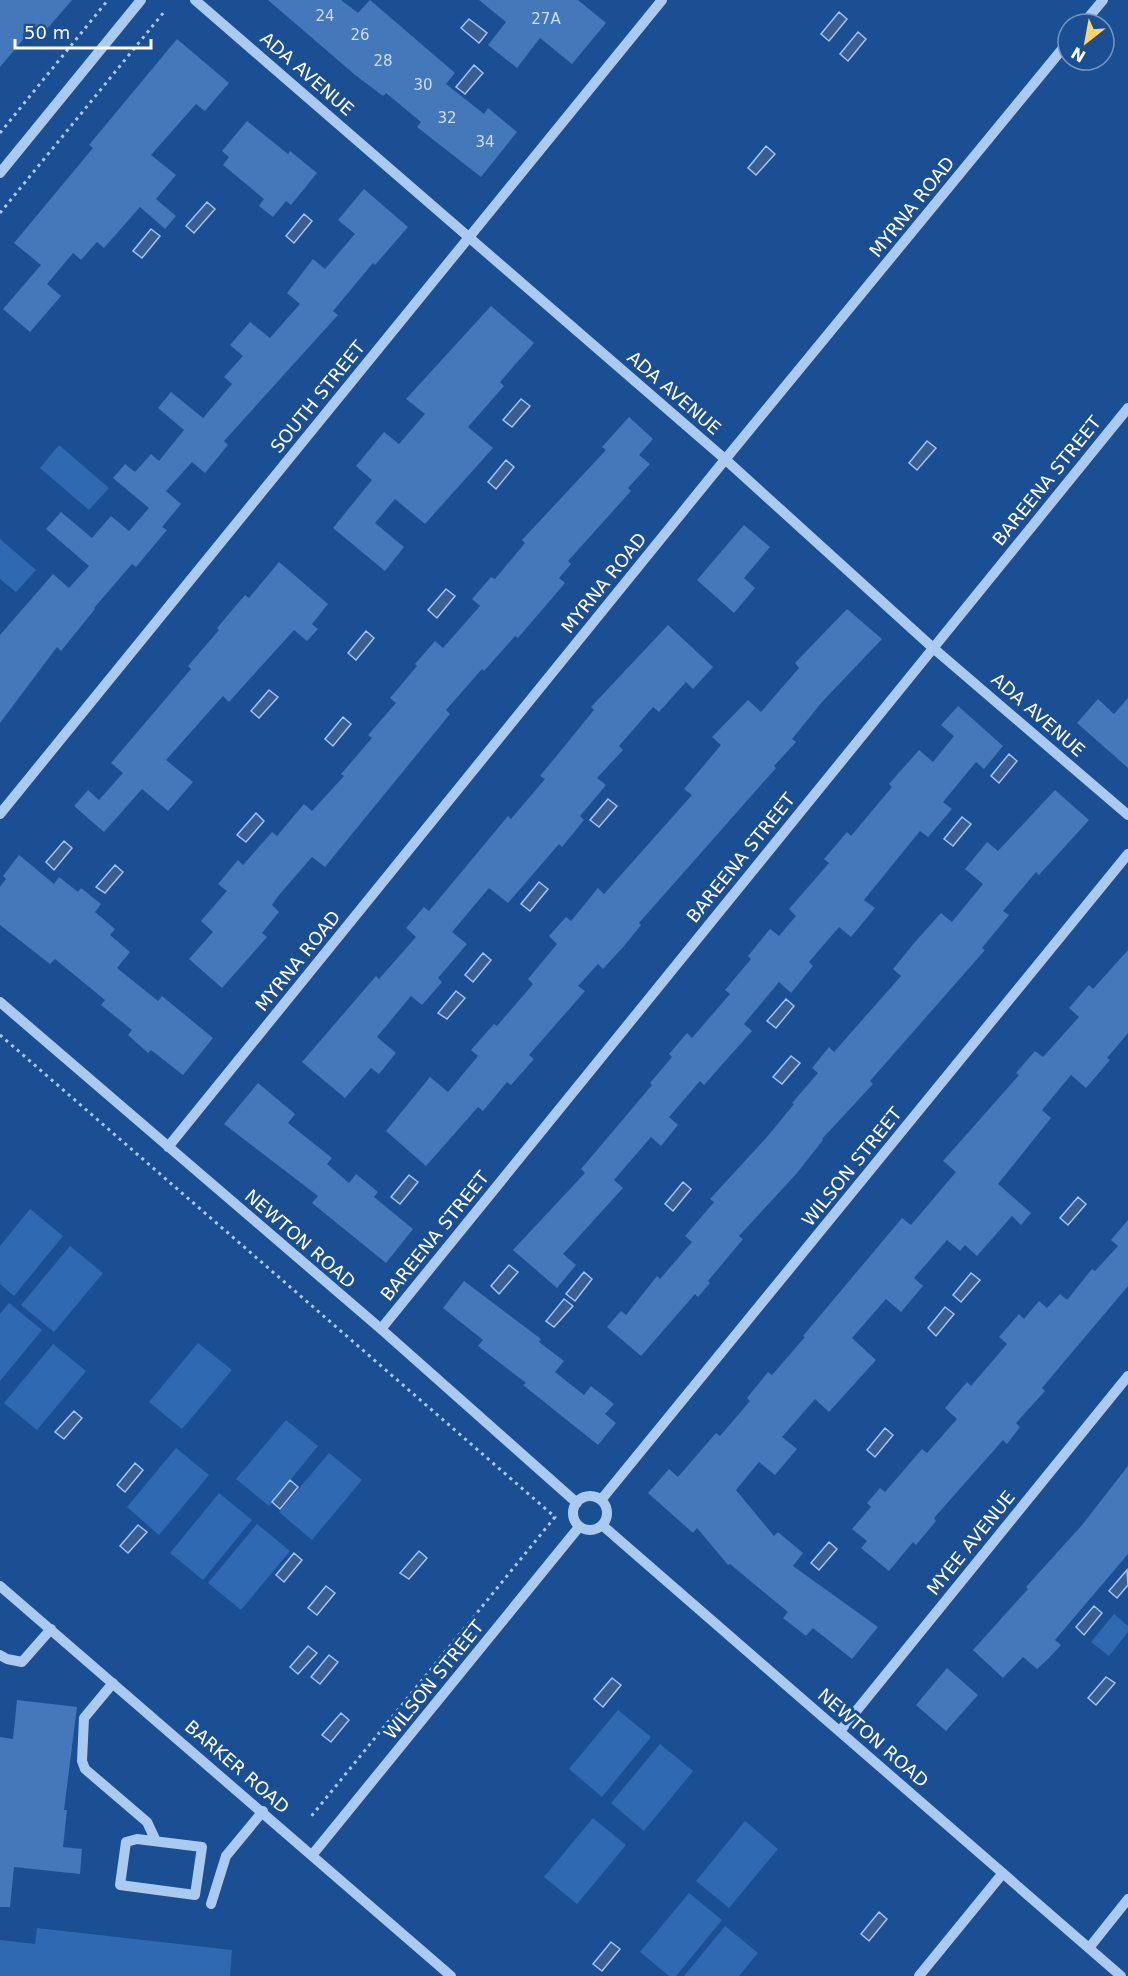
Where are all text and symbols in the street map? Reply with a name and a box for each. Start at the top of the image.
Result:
house number: 24 [315,7,335,25]
house number: 27A [531,10,561,28]
scale bar [15,12,152,50]
north arrow [1056,12,1116,72]
text: 50 m [24,22,70,43]
house number: 26 [350,26,370,44]
street label: ADA AVENUE [256,27,358,120]
text: N [1068,43,1089,66]
house number: 28 [373,52,393,70]
house number: 30 [413,76,433,94]
house number: 32 [437,109,457,127]
house number: 34 [475,133,495,151]
street label: MYRNA ROAD [865,152,958,261]
street label: SOUTH STREET [266,336,370,457]
street label: ADA AVENUE [623,346,725,439]
street label: BAREENA STREET [988,411,1106,550]
street label: MYRNA ROAD [557,528,650,637]
street label: ADA AVENUE [987,668,1089,761]
street label: BAREENA STREET [682,788,800,927]
street label: MYRNA ROAD [251,906,344,1015]
street label: WILSON STREET [797,1102,907,1230]
street label: BAREENA STREET [376,1166,494,1305]
street label: NEWTON ROAD [241,1185,360,1292]
street label: MYEE AVENUE [922,1486,1019,1599]
street label: WILSON STREET [379,1615,489,1743]
street label: NEWTON ROAD [814,1684,933,1791]
street label: BARKER ROAD [181,1716,294,1818]

